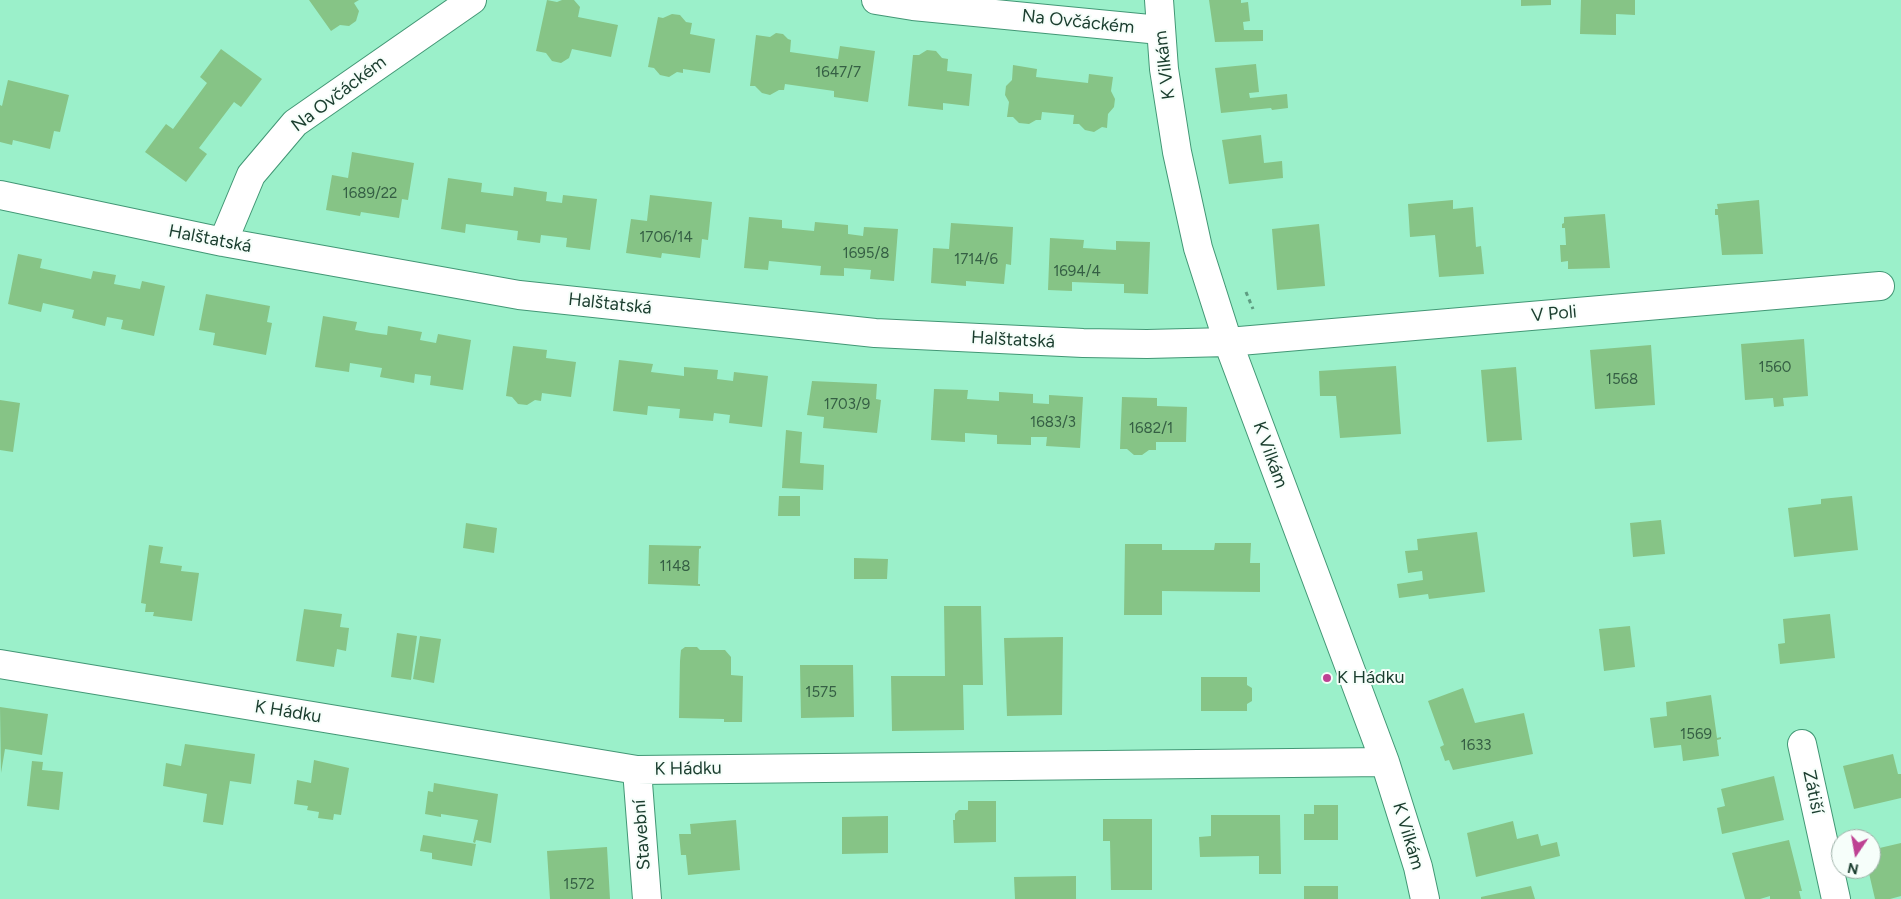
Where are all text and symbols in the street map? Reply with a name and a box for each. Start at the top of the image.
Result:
street label: Na Ovčáckém [1021,5,1135,39]
street label: K Vilkám [1150,29,1180,101]
street label: Na Ovčáckém [287,51,391,137]
house number: 1647/7 [815,64,861,82]
house number: 1689/22 [343,185,397,203]
street label: Halštatská [167,220,253,258]
house number: 1706/14 [639,229,693,247]
house number: 1695/8 [843,245,889,263]
house number: 1714/6 [954,251,998,269]
house number: 1694/4 [1053,263,1101,281]
street label: Halštatská [567,289,653,319]
street label: V Poli [1530,301,1578,327]
street label: Halštatská [971,327,1055,353]
house number: 1560 [1759,359,1791,377]
house number: 1568 [1606,371,1638,389]
house number: 1703/9 [824,396,870,414]
house number: 1683/3 [1030,414,1076,432]
street label: K Vilkám [1248,419,1292,491]
house number: 1682/1 [1129,420,1173,438]
house number: 1148 [660,558,690,576]
place label: K Hádku [1337,667,1404,689]
marker: K Hádku [1321,672,1333,684]
house number: 1575 [805,684,837,702]
street label: K Hádku [253,696,323,728]
house number: 1569 [1680,726,1712,744]
house number: 1633 [1460,737,1492,755]
street label: K Hádku [654,758,722,780]
street label: Zátiší [1798,768,1828,816]
street label: Stavební [629,799,655,871]
street label: K Vilkám [1388,800,1428,872]
north arrow [1831,829,1881,879]
text: N [1846,859,1860,878]
house number: 1572 [563,876,595,894]

